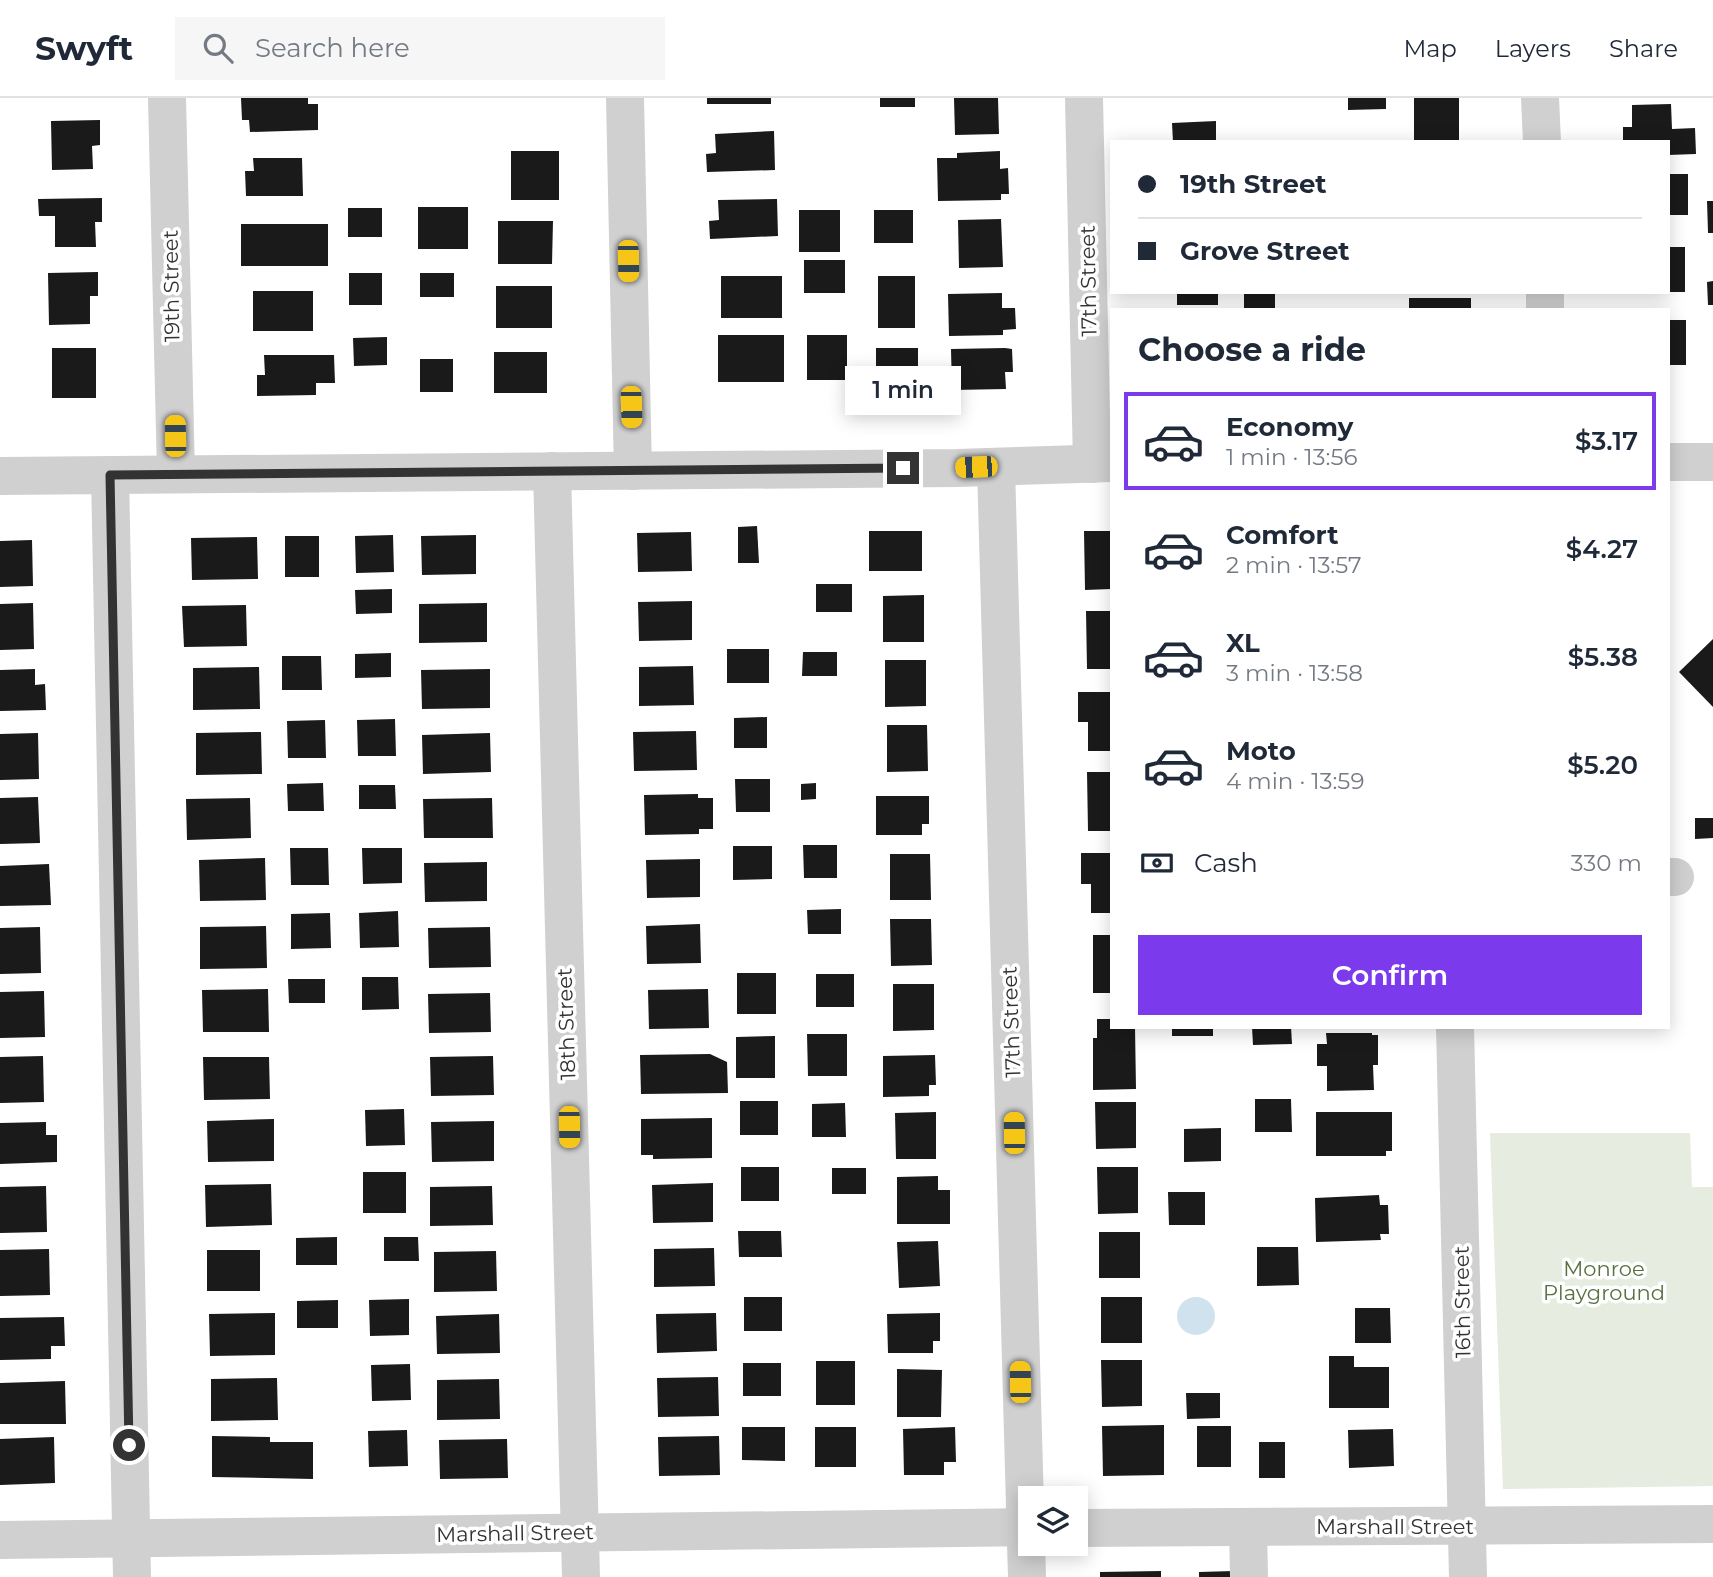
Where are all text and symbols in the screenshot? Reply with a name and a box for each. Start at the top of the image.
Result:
search box [175,17,665,80]
text: Swyft [35,28,133,68]
icon: search [199,29,237,67]
text: Search here [255,32,410,64]
text: Map [1403,34,1457,63]
text: Layers [1495,34,1571,63]
text: Share [1609,34,1678,63]
text: 19th Street [1180,168,1327,200]
street label: 17th Street [1075,225,1101,337]
street label: 19th Street [158,230,184,342]
text: Grove Street [1180,235,1350,267]
car [618,240,639,282]
text: Choose a ride [1138,330,1366,369]
callout: 1 min [845,366,961,416]
text: 1 min [872,376,934,404]
car [620,386,643,428]
icon: car [1142,410,1205,473]
text: Economy [1226,411,1353,443]
car [165,415,186,457]
text: $3.17 [1575,425,1638,457]
text: 1 min · 13:56 [1226,443,1358,471]
route end [887,452,919,484]
car [955,456,998,478]
icon: car [1142,518,1205,581]
text: Comfort [1226,519,1338,551]
text: $4.27 [1566,533,1638,565]
text: 2 min · 13:57 [1226,551,1361,579]
icon: car [1142,626,1205,689]
text: XL [1226,627,1260,659]
text: $5.38 [1568,641,1638,673]
text: 3 min · 13:58 [1226,659,1363,687]
icon: car [1142,734,1205,797]
text: Moto [1226,735,1296,767]
text: $5.20 [1567,749,1638,781]
text: 4 min · 13:59 [1226,767,1364,795]
icon: cash [1138,844,1176,882]
text: Cash [1194,847,1258,879]
text: 330 m [1571,849,1642,877]
button: Confirm [1138,935,1642,1015]
street label: 17th Street [997,966,1025,1078]
street label: 18th Street [552,967,580,1081]
car [559,1106,580,1148]
car [1004,1112,1025,1154]
street label: 16th Street [1449,1246,1475,1358]
park label: Monroe Playground [1543,1256,1665,1305]
car [1010,1361,1031,1403]
route start [113,1429,145,1461]
map controls [1018,1486,1088,1556]
button: layers [1018,1486,1088,1556]
street label: Marshall Street [1316,1514,1474,1539]
street label: Marshall Street [436,1519,594,1547]

